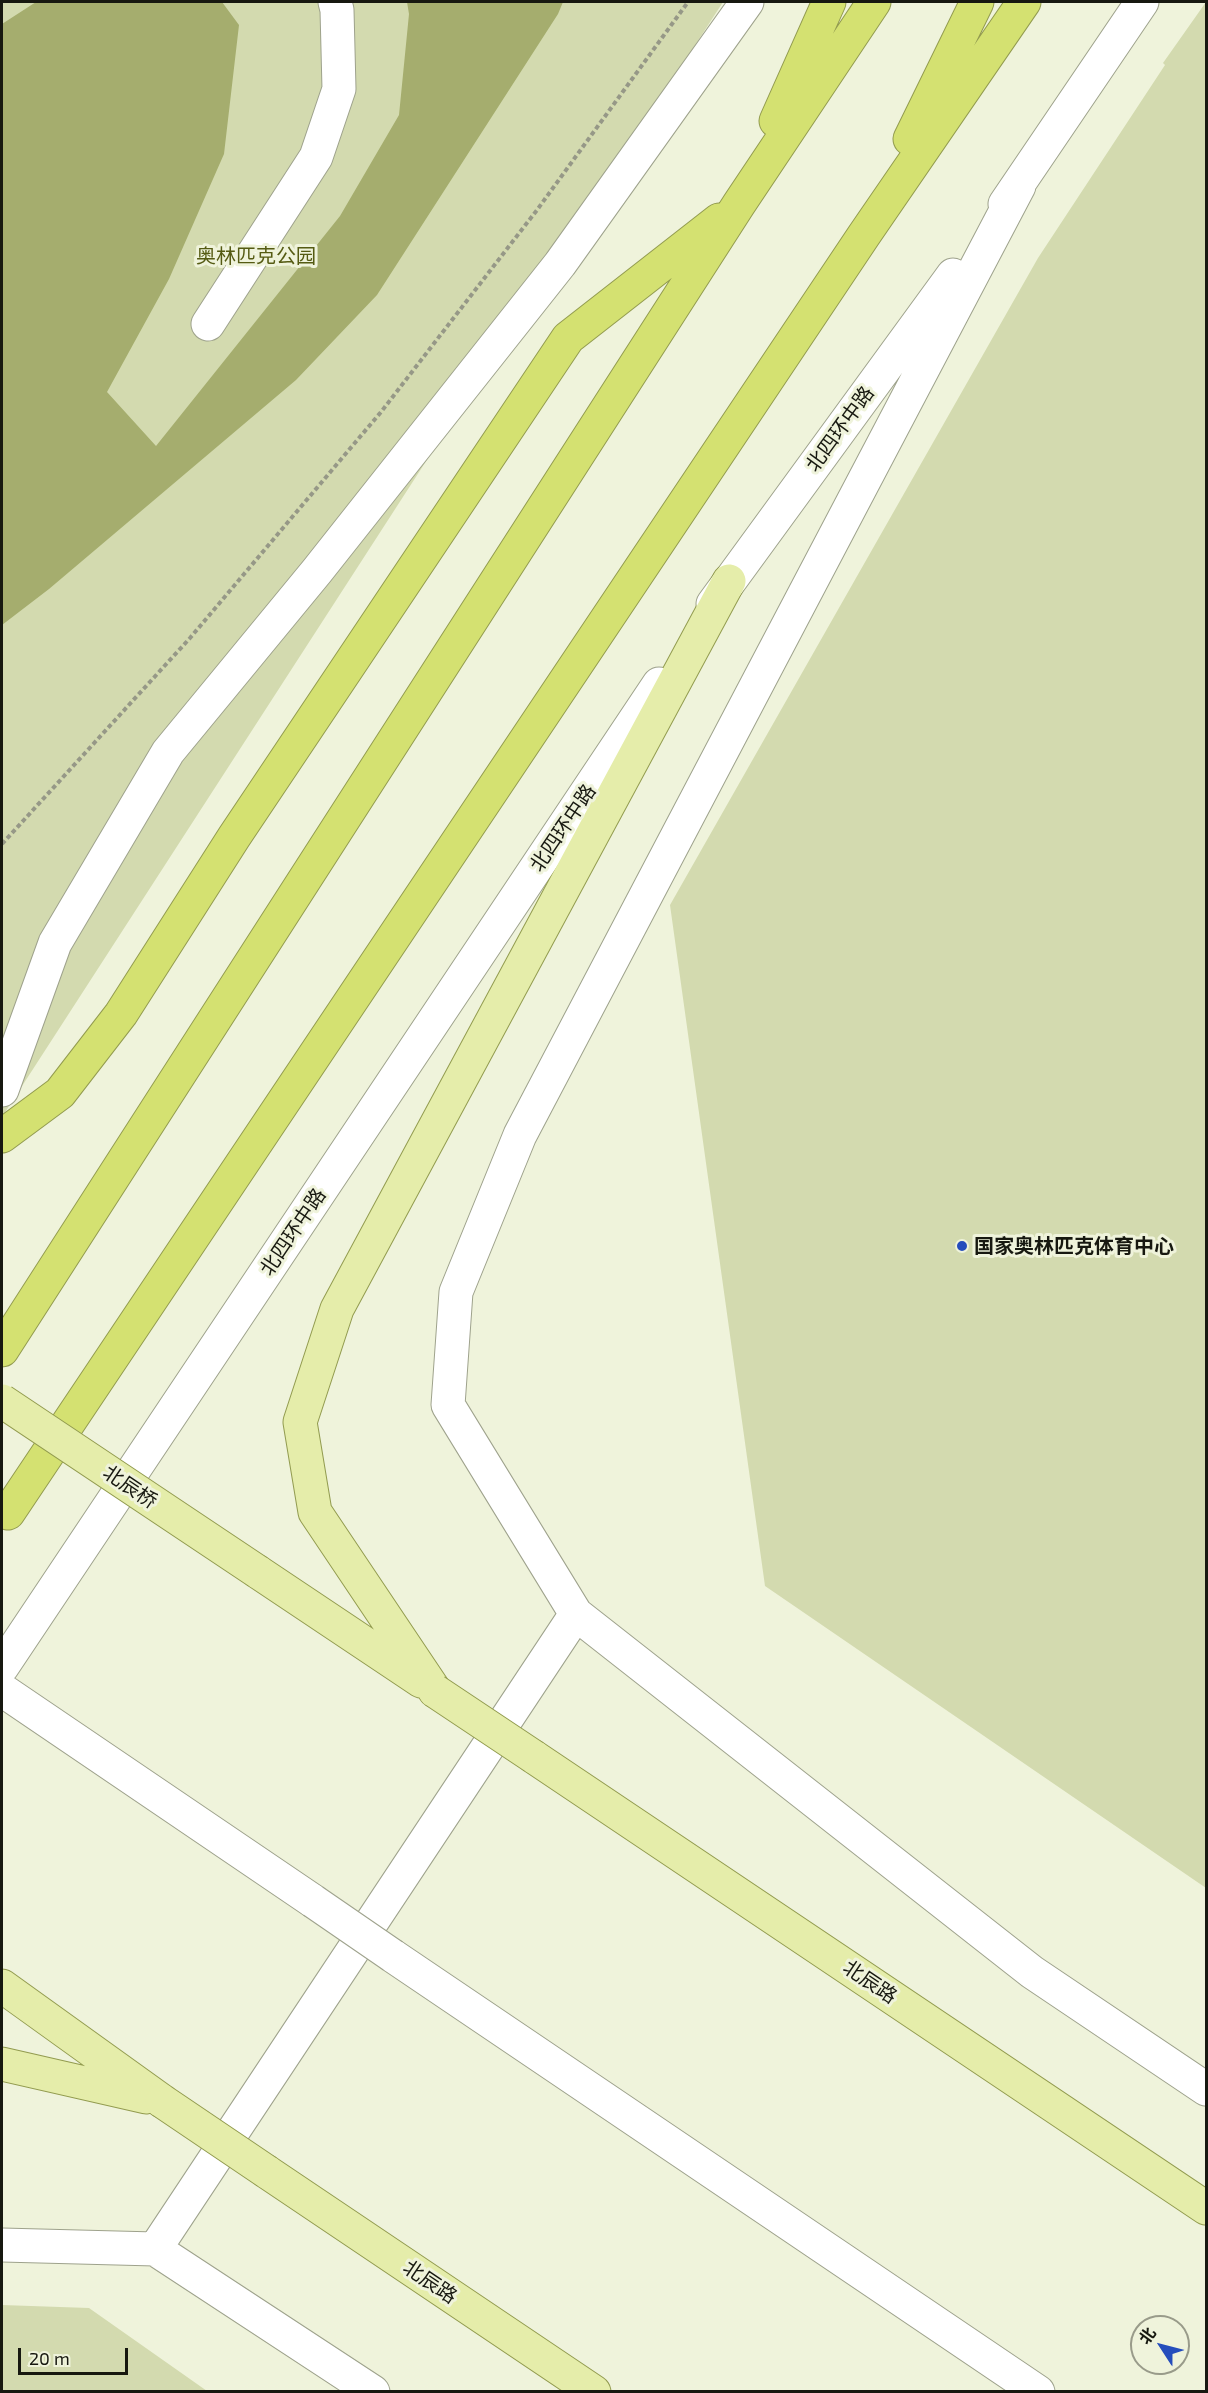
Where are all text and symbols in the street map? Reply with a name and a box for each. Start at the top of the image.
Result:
park label: 奥林匹克公园 [196,244,316,268]
street label: 北四环中路 [801,381,879,477]
street label: 北四环中路 [525,780,601,876]
street label: 北四环中路 [255,1184,331,1280]
place label: 国家奥林匹克体育中心 [974,1234,1174,1258]
marker: 国家奥林匹克体育中心 [955,1239,969,1253]
street label: 北辰桥 [98,1460,162,1514]
street label: 北辰路 [838,1955,902,2009]
street label: 北辰路 [398,2255,462,2309]
north arrow [1130,2315,1190,2375]
text: 北 [1134,2323,1159,2347]
scale bar [21,2336,130,2374]
text: 20 m [29,2347,70,2369]

